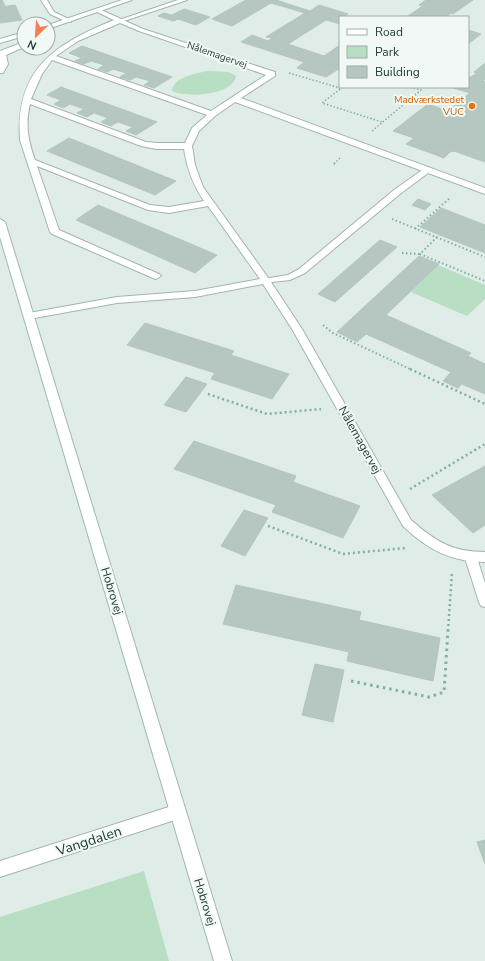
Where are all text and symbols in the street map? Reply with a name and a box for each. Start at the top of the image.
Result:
north arrow [16,16,56,56]
legend [339,16,469,88]
text: Road [375,24,403,40]
text: N [25,36,39,53]
street label: Nålemagervej [185,38,249,72]
text: Park [375,44,400,60]
text: Building [375,64,420,80]
place label: Madværkstedet VUC [394,93,464,119]
marker: Madværkstedet VUC [467,101,477,111]
street label: Nålemagervej [335,403,385,477]
street label: Hobrovej [97,565,127,617]
street label: Vangdalen [53,822,124,861]
street label: Hobrovej [190,876,220,928]

